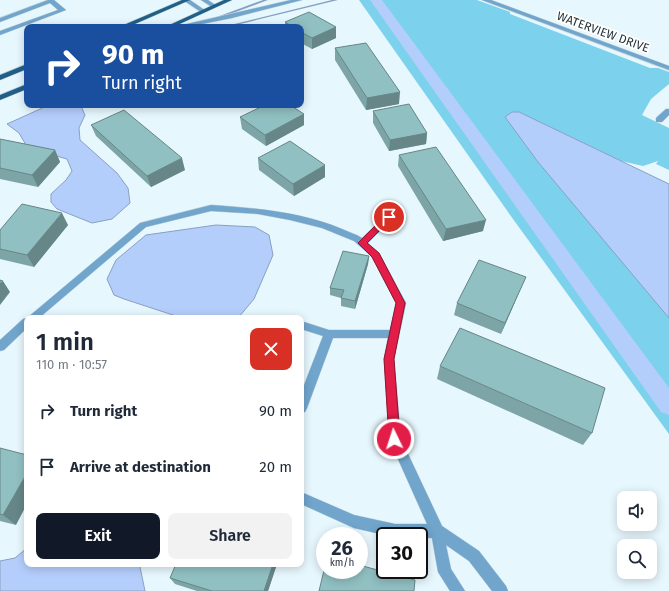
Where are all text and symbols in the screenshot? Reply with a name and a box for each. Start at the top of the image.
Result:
street label: WATERVIEW DRIVE [555,9,651,55]
text: 90 m [102,38,164,71]
icon: right [36,40,88,92]
text: Turn right [102,72,182,94]
pin [372,200,406,234]
icon: arrive [378,206,400,228]
text: 1 min [36,328,94,356]
button: close [250,328,292,370]
text: 110 m · 10:57 [36,357,107,372]
icon: right [36,400,58,422]
text: Turn right [70,402,137,420]
text: 90 m [259,402,292,420]
position arrow [373,418,415,460]
icon: arrive [36,456,58,478]
text: Arrive at destination [70,458,211,476]
text: 20 m [259,458,292,476]
map controls [617,491,657,579]
button: sound [617,491,657,531]
button: Exit [36,513,160,559]
button: Share [168,513,292,559]
speed limit sign: 30 [376,527,428,579]
text: 26 [331,536,353,560]
button: search [617,539,657,579]
text: km/h [330,557,354,569]

